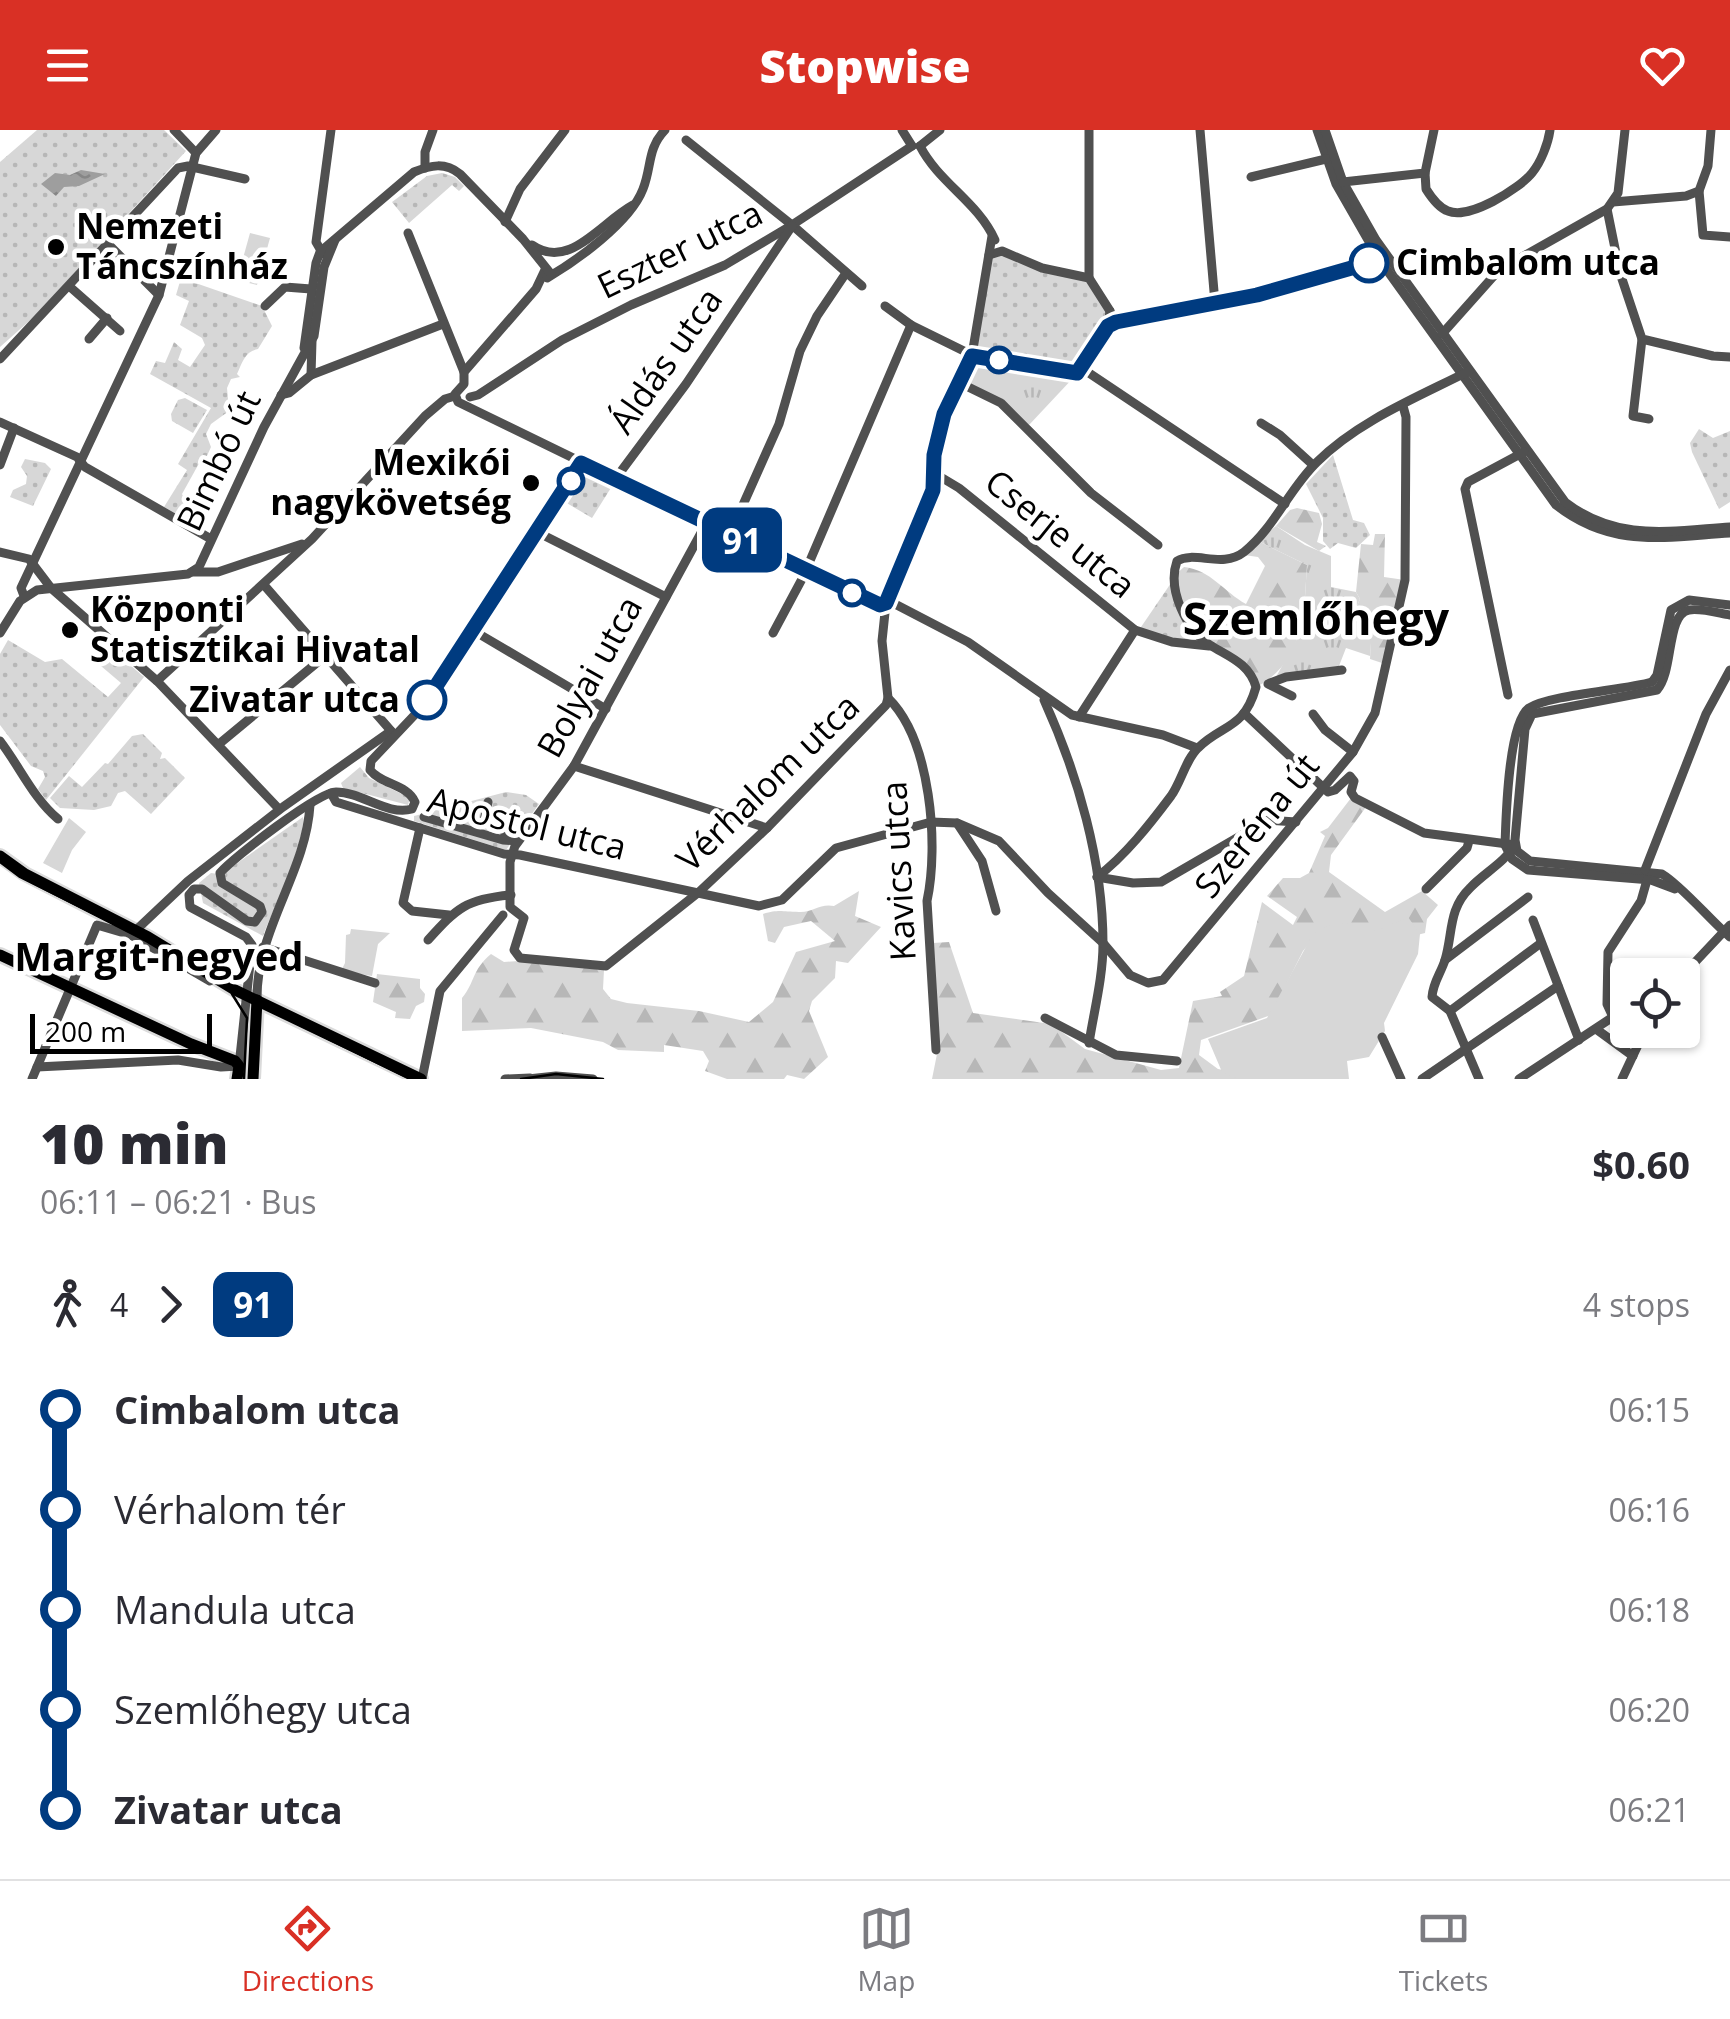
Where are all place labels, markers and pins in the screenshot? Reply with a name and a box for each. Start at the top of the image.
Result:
place label: Nemzeti Táncszínház [76,202,288,289]
marker: Nemzeti Táncszínház [45,236,67,258]
place label: Cimbalom utca [1396,238,1660,285]
marker: Cimbalom utca [1350,244,1388,282]
unlabelled marker [986,347,1012,373]
place label: Mexikói nagykövetség [270,438,511,525]
unlabelled marker [558,468,584,494]
marker: Mexikói nagykövetség [520,472,542,494]
unlabelled marker [839,580,865,606]
place label: Központi Statisztikai Hivatal [90,585,420,672]
marker: Központi Statisztikai Hivatal [59,619,81,641]
place label: Zivatar utca [189,675,400,722]
marker: Zivatar utca [408,681,446,719]

